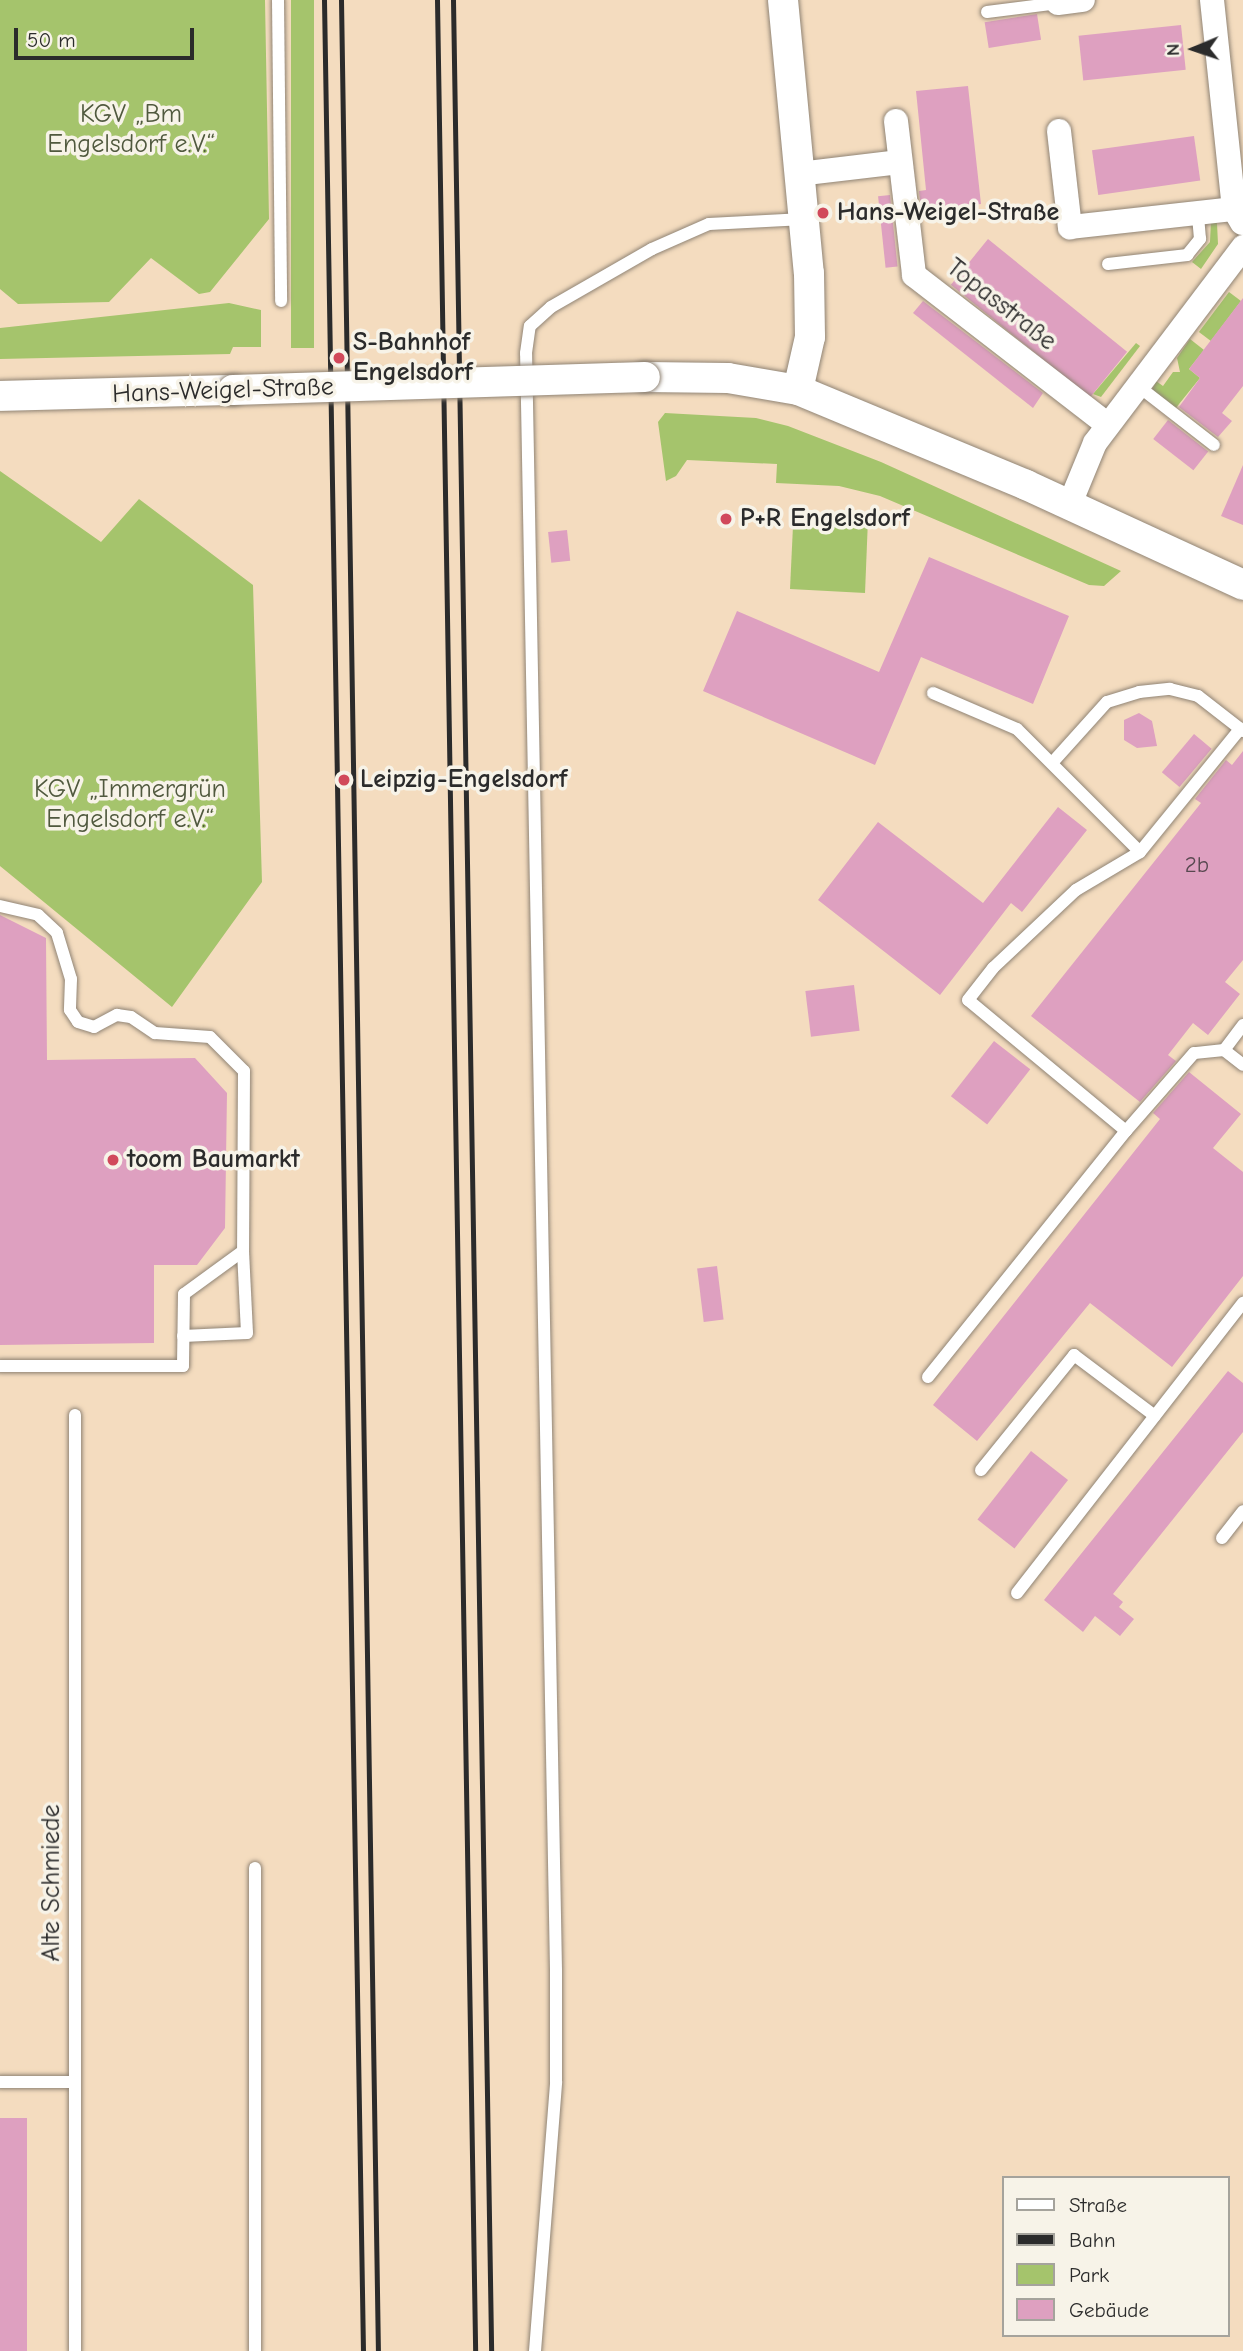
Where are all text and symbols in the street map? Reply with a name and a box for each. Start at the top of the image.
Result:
scale bar [18,14,198,58]
north arrow [1159,14,1229,84]
text: 50 m [27,28,76,52]
text: N [1162,43,1184,56]
park label: KGV „Bm Engelsdorf e.V.“ [47,99,215,160]
place label: Hans-Weigel-Straße [837,197,1059,229]
marker: Hans-Weigel-Straße [815,205,831,221]
street label: Topasstraße [940,252,1062,358]
place label: S-Bahnhof Engelsdorf [353,327,473,388]
marker: S-Bahnhof Engelsdorf [331,350,347,366]
street label: Hans-Weigel-Straße [112,372,334,410]
place label: P+R Engelsdorf [740,503,910,535]
marker: P+R Engelsdorf [718,511,734,527]
place label: Leipzig-Engelsdorf [360,764,567,796]
marker: Leipzig-Engelsdorf [334,770,354,790]
park label: KGV „Immergrün Engelsdorf e.V.“ [34,774,226,836]
house number: 2b [1185,851,1209,879]
place label: toom Baumarkt [127,1144,300,1176]
marker: toom Baumarkt [105,1152,121,1168]
street label: Alte Schmiede [36,1804,68,1962]
legend [1002,2176,1229,2337]
text: Straße [1069,2193,1127,2217]
text: Bahn [1069,2228,1116,2252]
text: Park [1069,2263,1109,2287]
text: Gebäude [1069,2298,1149,2322]

